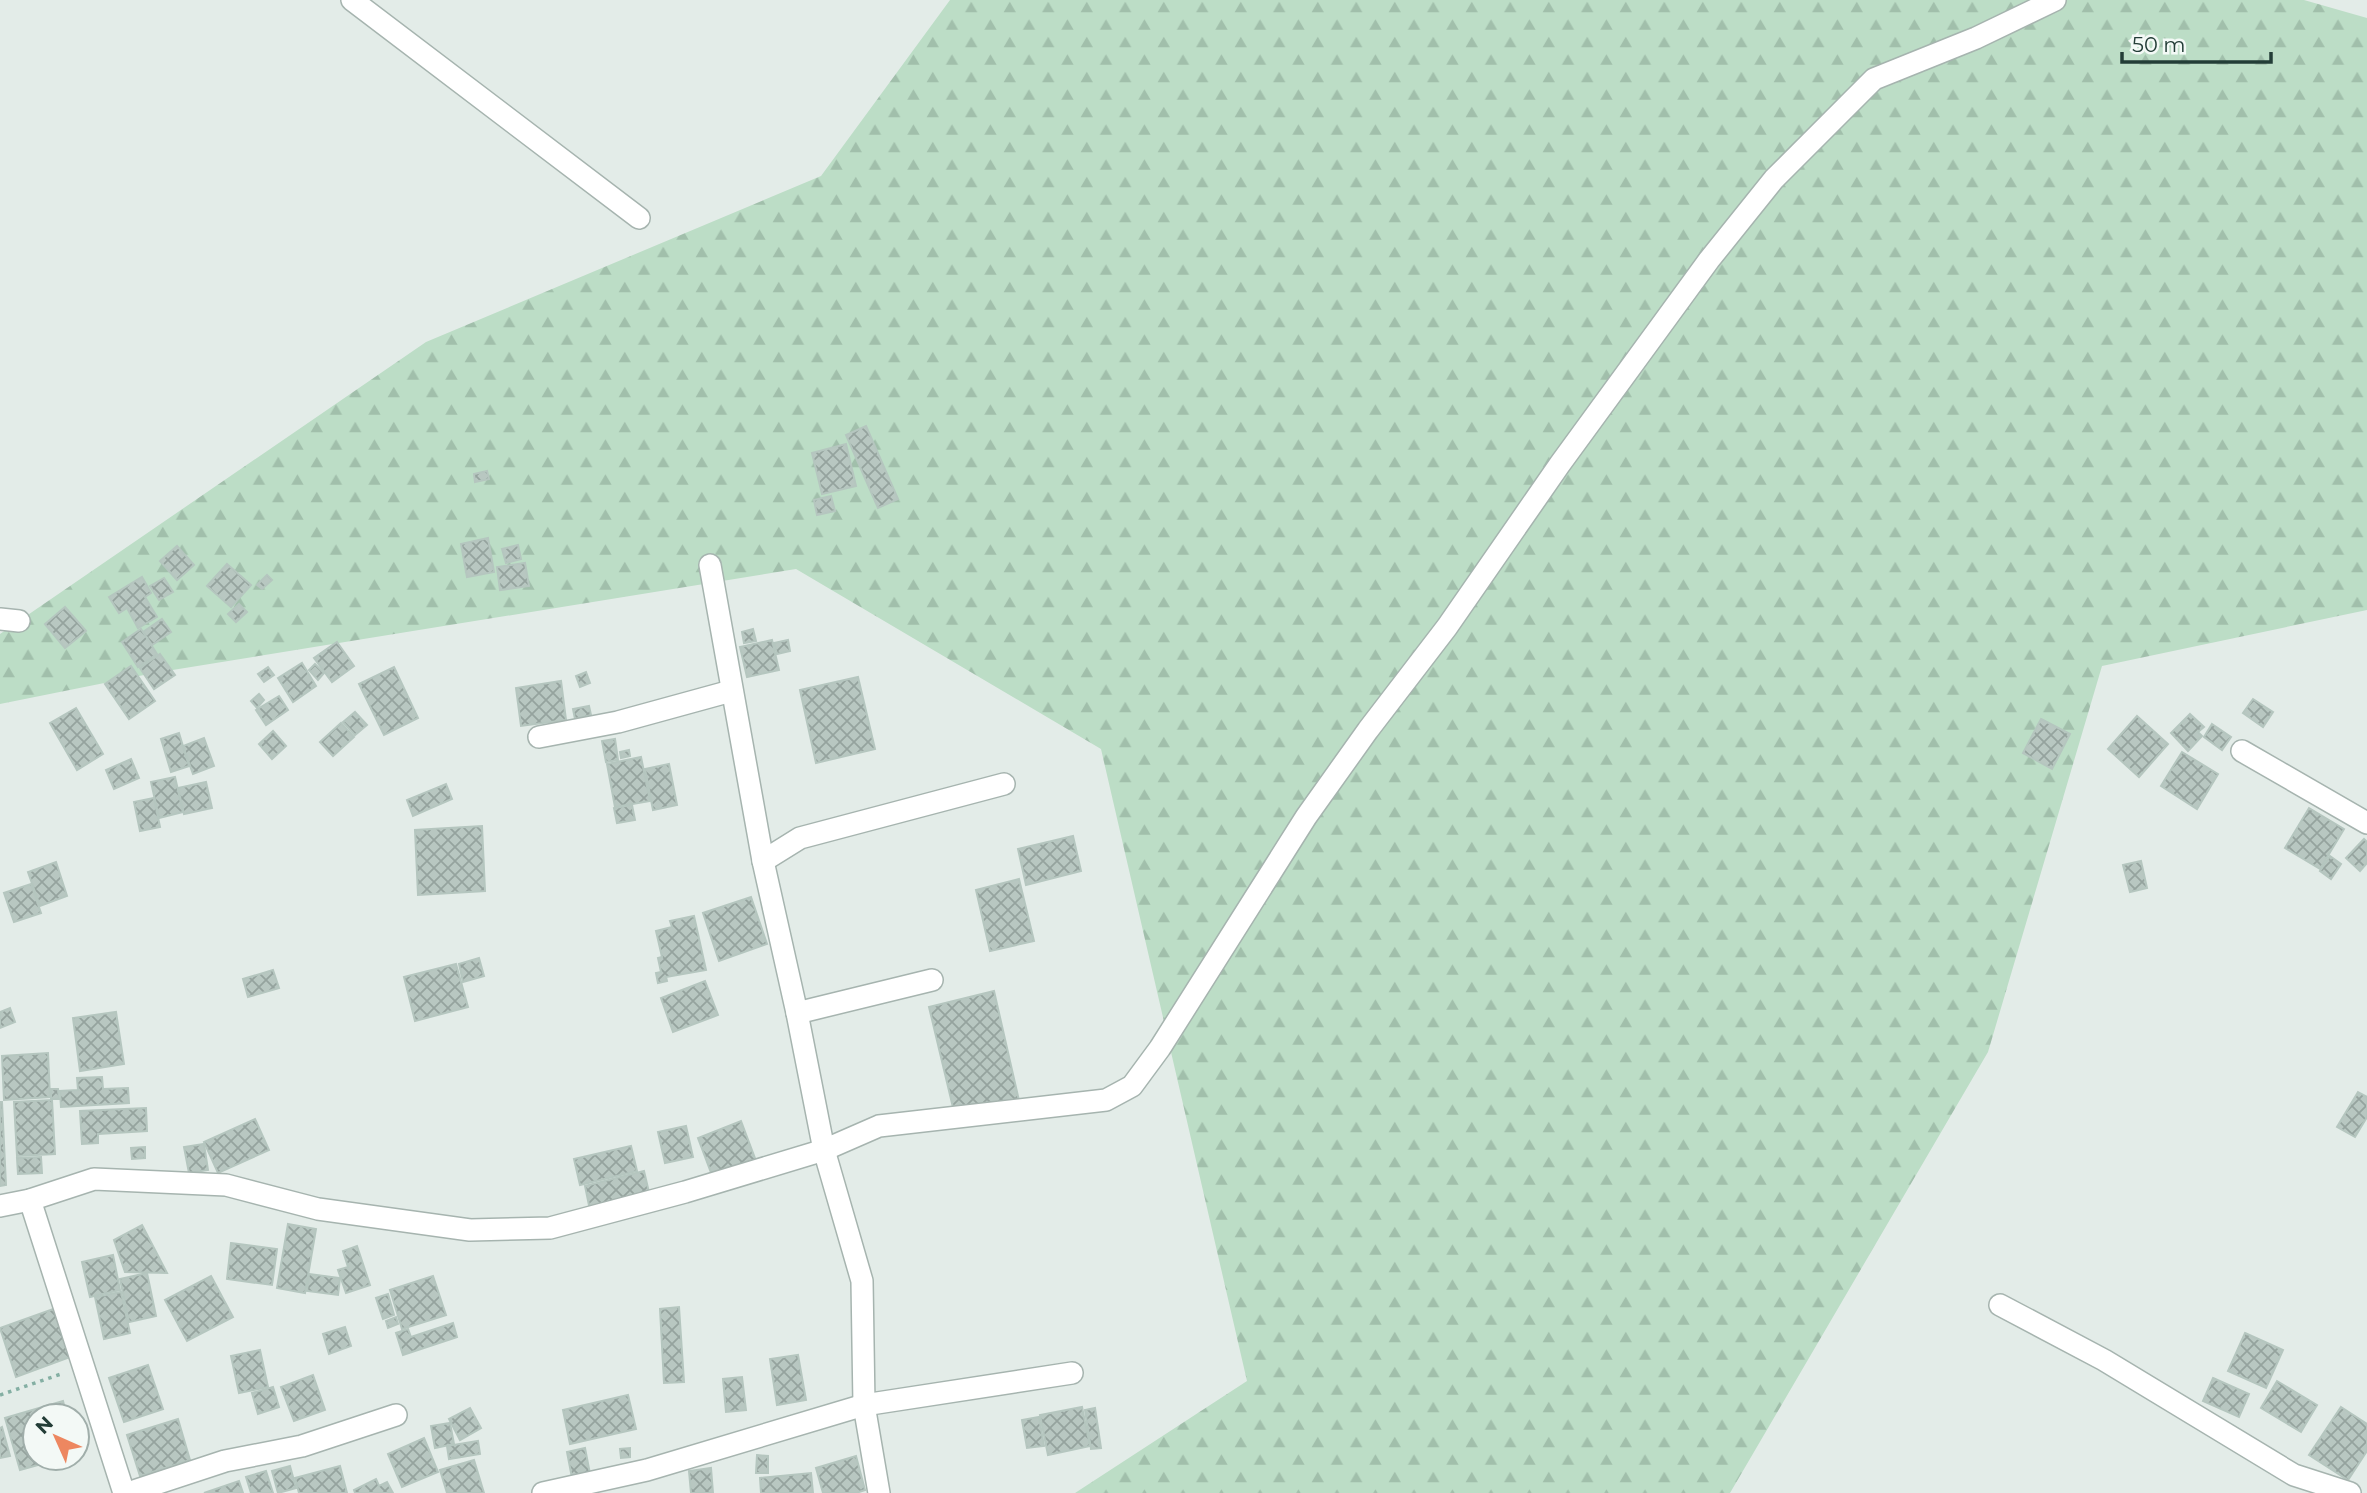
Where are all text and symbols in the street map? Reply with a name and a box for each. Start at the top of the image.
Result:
scale bar [2122,21,2271,65]
text: 50 m [2132,32,2186,57]
north arrow [21,1402,91,1472]
text: N [31,1412,58,1439]

